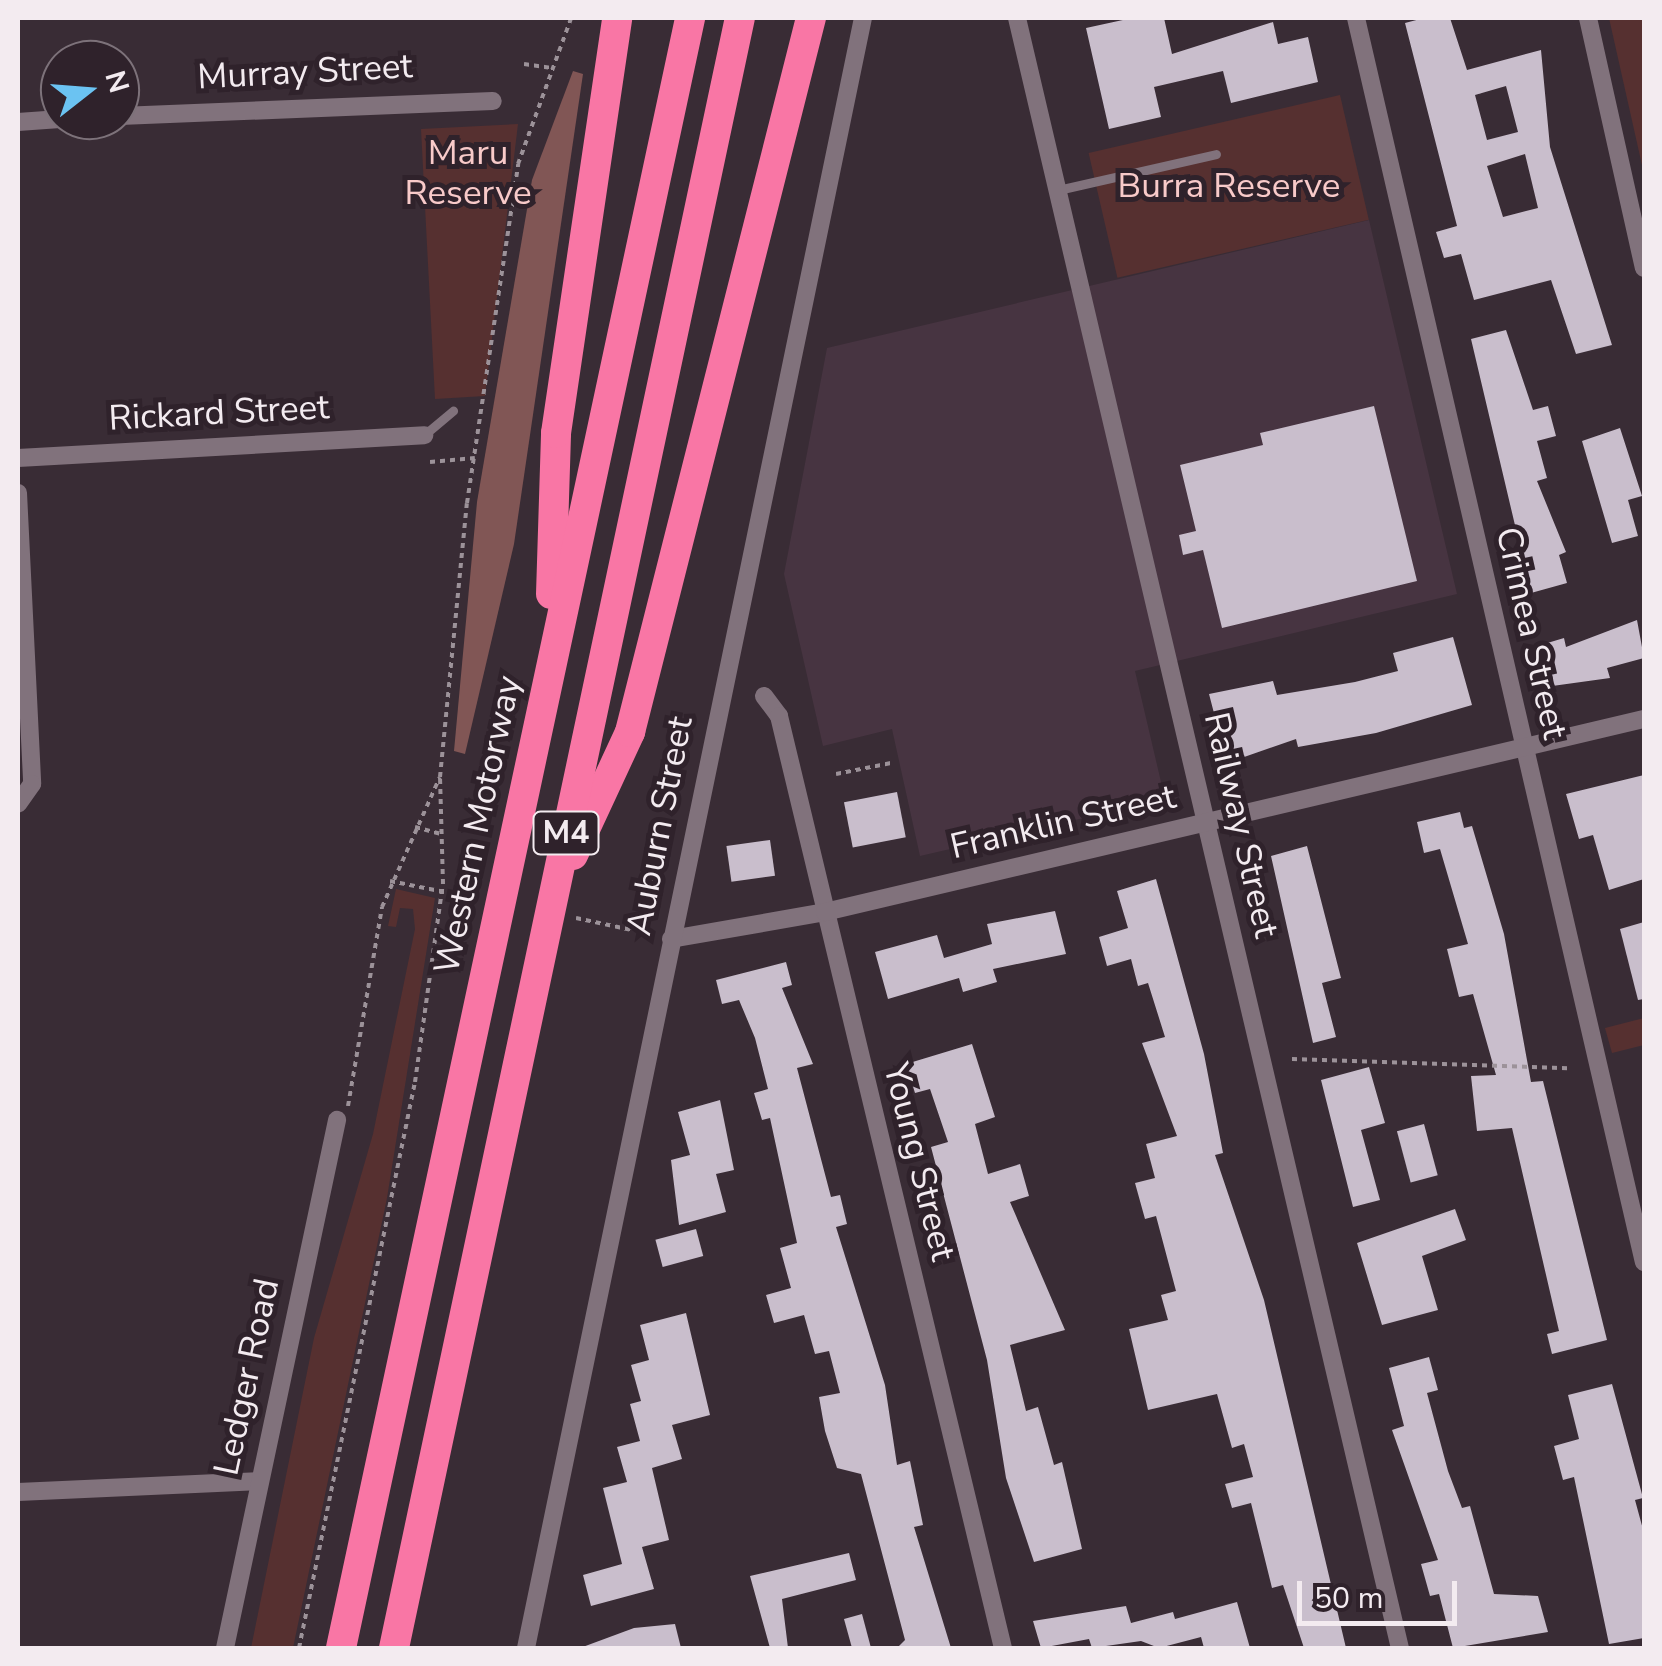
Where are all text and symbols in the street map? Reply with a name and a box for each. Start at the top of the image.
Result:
north arrow [40,40,140,140]
street label: Murray Street [196,45,414,99]
text: N [96,66,138,97]
park label: Maru Reserve [404,132,532,214]
park label: Burra Reserve [1118,165,1340,207]
street label: Rickard Street [108,386,330,440]
street label: Crimea Street [1486,523,1576,743]
street label: Western Motorway [426,672,530,978]
street label: Railway Street [1195,708,1287,942]
street label: Auburn Street [618,713,702,939]
street label: Franklin Street [946,776,1180,868]
road number: M4 [531,806,601,860]
street label: Young Street [874,1059,964,1265]
street label: Ledger Road [206,1275,288,1479]
scale bar [1302,1561,1462,1623]
text: 50 m [1314,1578,1383,1619]

